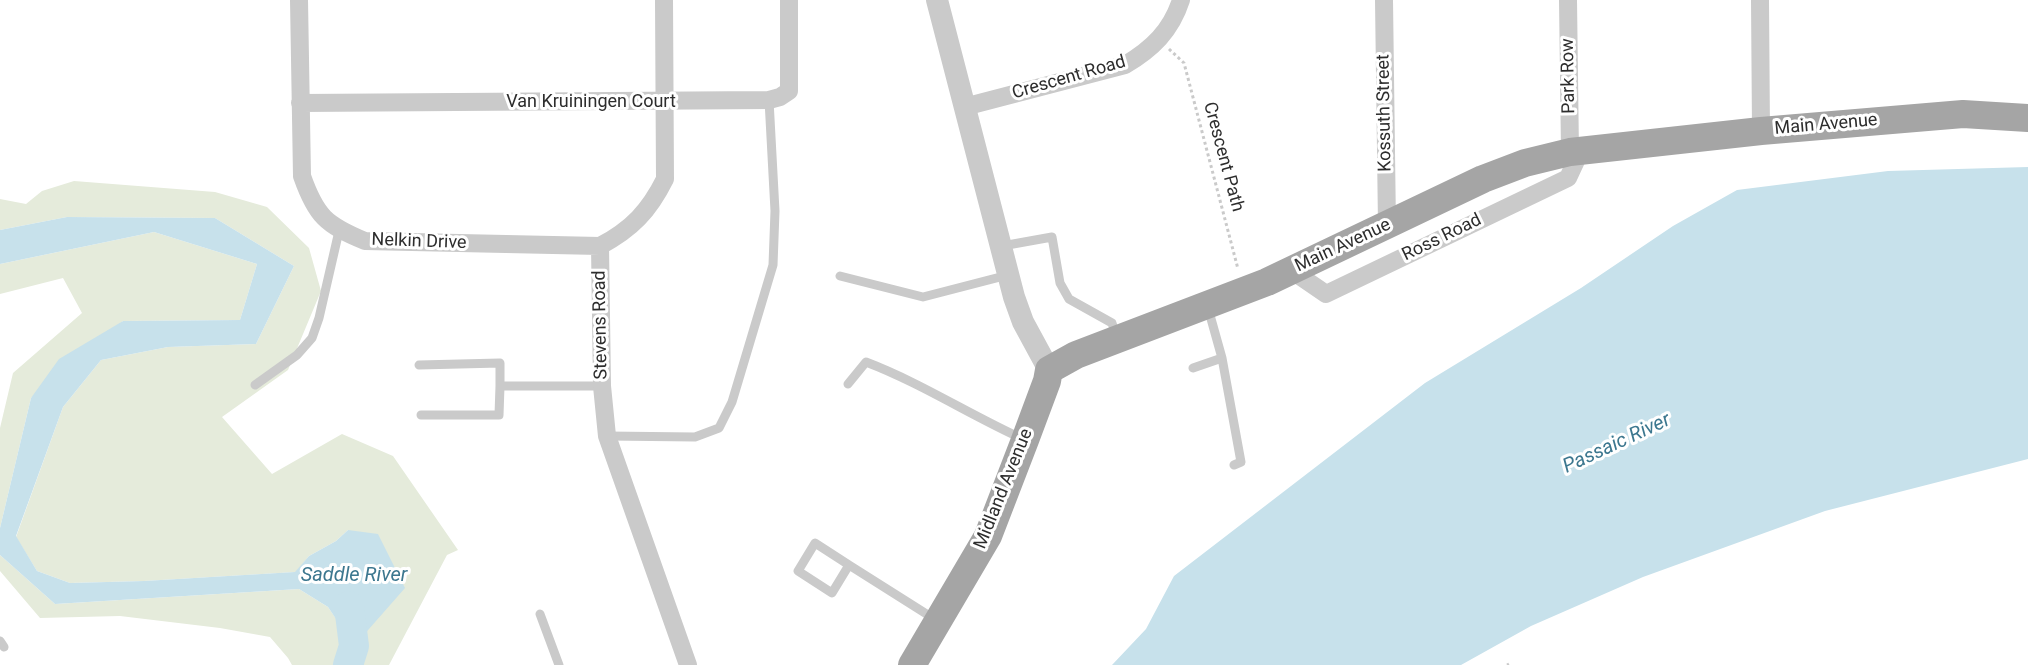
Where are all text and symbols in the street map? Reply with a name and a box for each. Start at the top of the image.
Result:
street label: Park Row [1558,38,1580,114]
street label: Crescent Road [1010,51,1128,105]
street label: Kossuth Street [1373,54,1397,172]
street label: Van Kruiningen Court [506,91,676,113]
street label: Crescent Path [1198,100,1248,214]
street label: Main Avenue [1774,110,1878,140]
street label: Ross Road [1399,210,1485,266]
street label: Main Avenue [1292,214,1394,278]
street label: Nelkin Drive [371,230,467,254]
street label: Stevens Road [589,270,613,380]
water label: Passaic River [1559,409,1675,479]
street label: Midland Avenue [970,426,1038,552]
water label: Saddle River [301,564,407,588]

